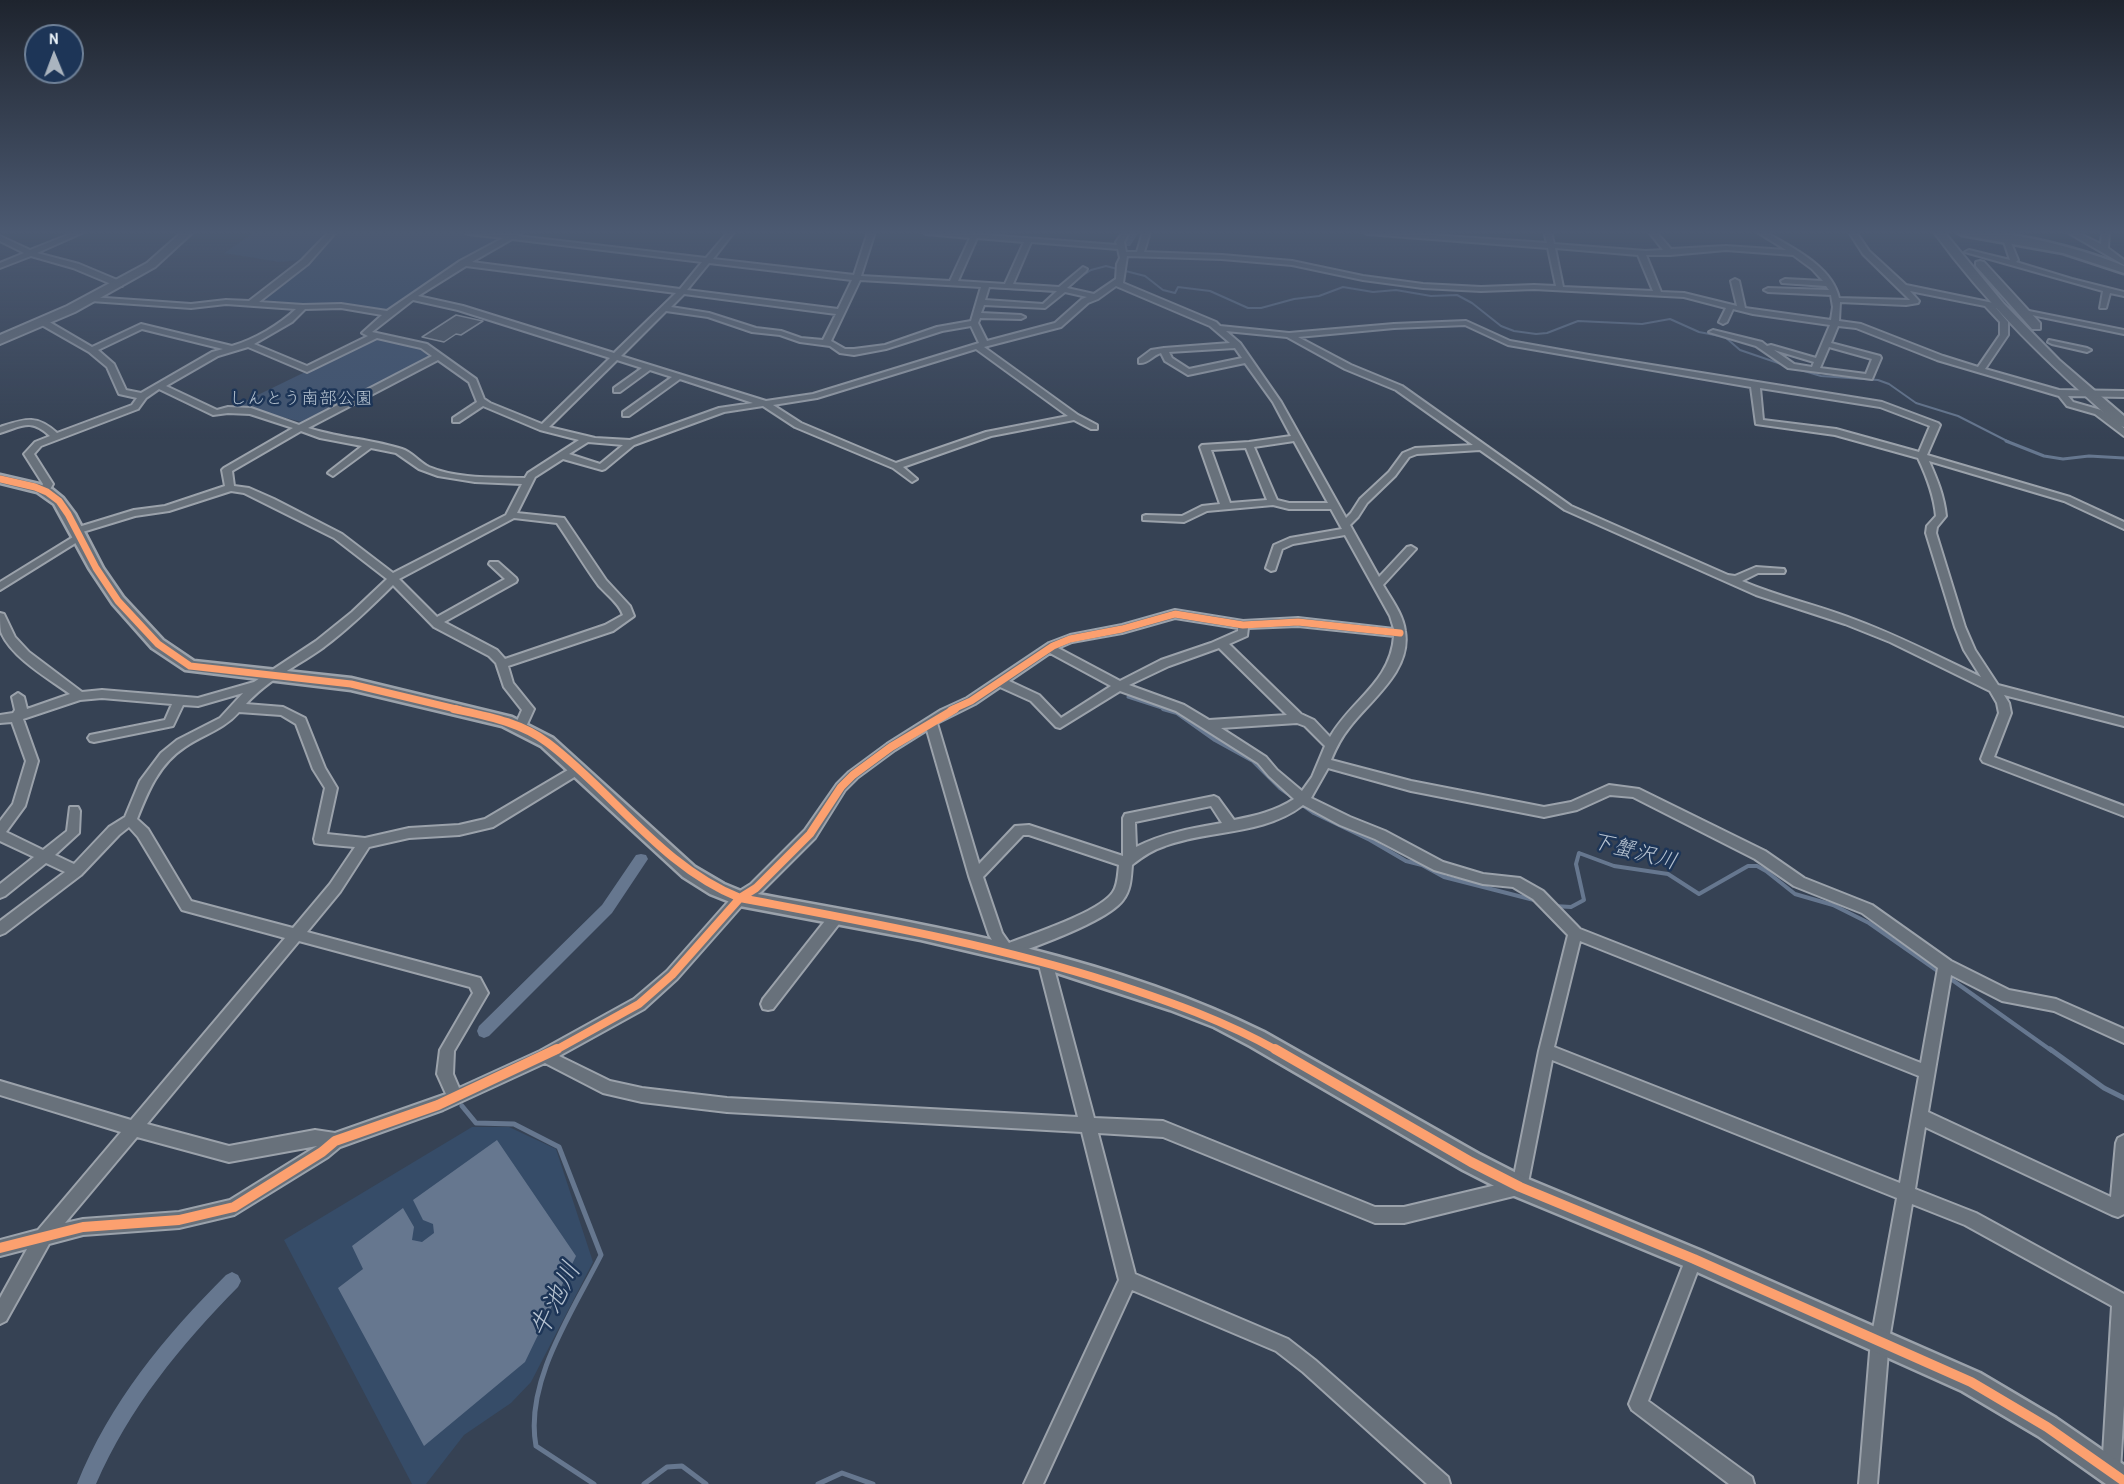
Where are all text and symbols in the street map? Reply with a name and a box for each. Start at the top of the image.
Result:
north arrow [24,24,84,84]
text: N [49,27,58,49]
park label: しんとう南部公園 [229,388,373,410]
water label: 下蟹沢川 [1588,828,1680,876]
water label: 牛池川 [523,1257,589,1343]

